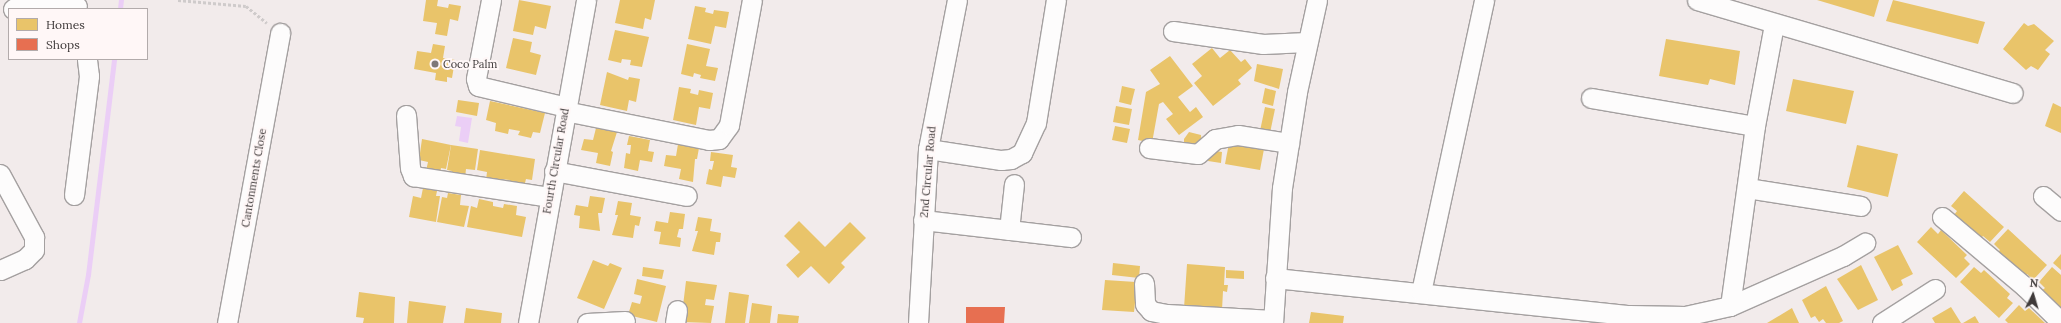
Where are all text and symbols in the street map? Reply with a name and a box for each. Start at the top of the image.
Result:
legend [8,8,148,60]
text: Homes [46,17,85,32]
text: Shops [46,37,80,52]
place label: Coco Palm [443,57,497,71]
marker: Coco Palm [430,59,440,69]
street label: Fourth Circular Road [540,107,572,215]
street label: 2nd Circular Road [917,126,939,218]
street label: Cantonments Close [239,128,269,228]
north arrow [2013,275,2053,315]
text: N [2029,276,2039,290]

